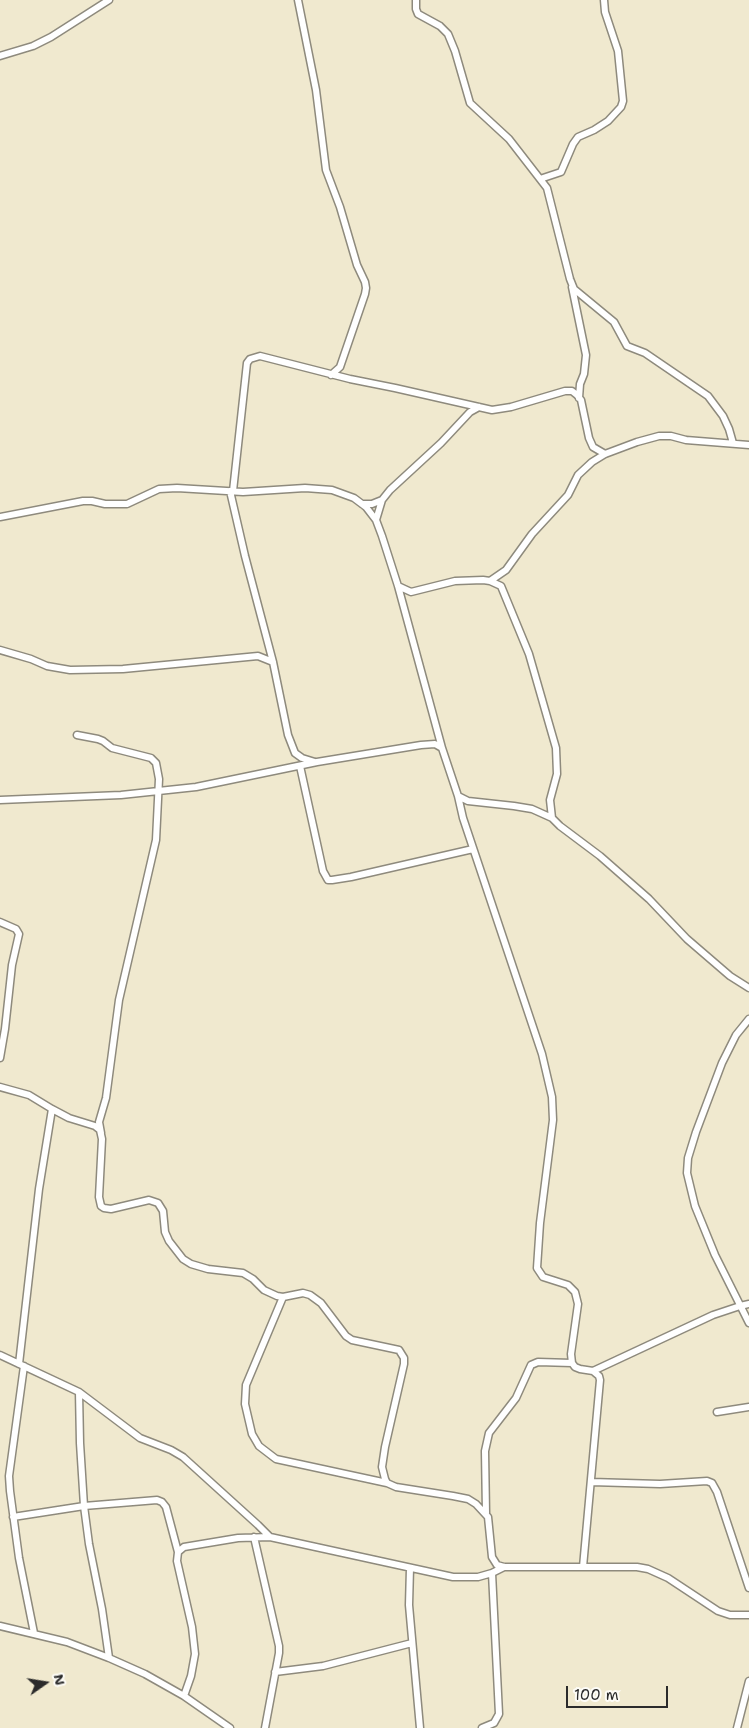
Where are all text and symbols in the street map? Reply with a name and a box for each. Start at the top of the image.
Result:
north arrow [20,1658,70,1708]
text: N [50,1672,70,1687]
scale bar [569,1676,672,1708]
text: 100 m [574,1685,619,1705]

